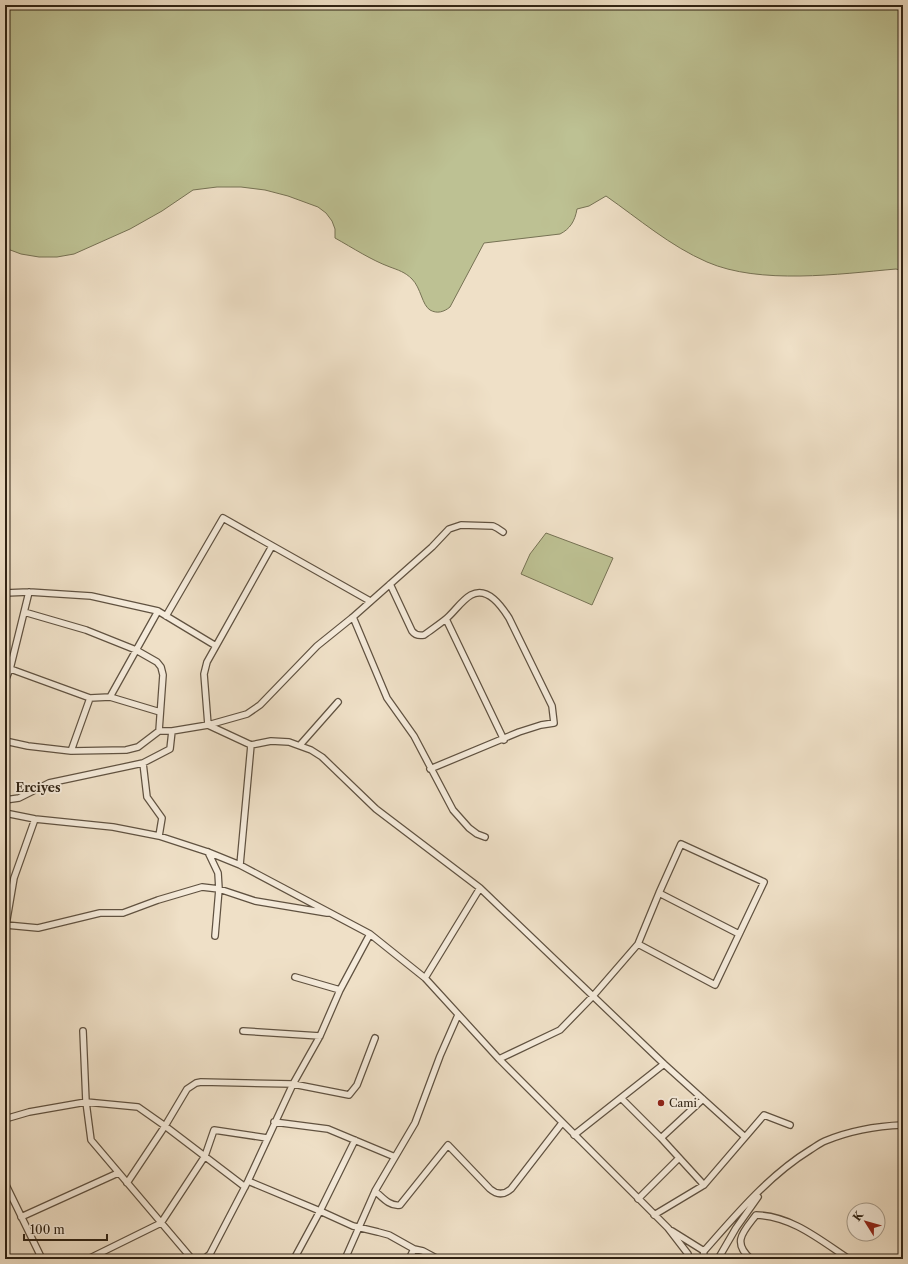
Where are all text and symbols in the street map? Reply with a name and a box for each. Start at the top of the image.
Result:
district label: Erciyes [15,780,61,795]
place label: Cami [669,1096,698,1110]
marker: Cami [656,1098,666,1108]
north arrow [846,1202,886,1242]
text: K [850,1207,867,1224]
scale bar [24,1216,107,1242]
text: 100 m [30,1222,65,1237]

